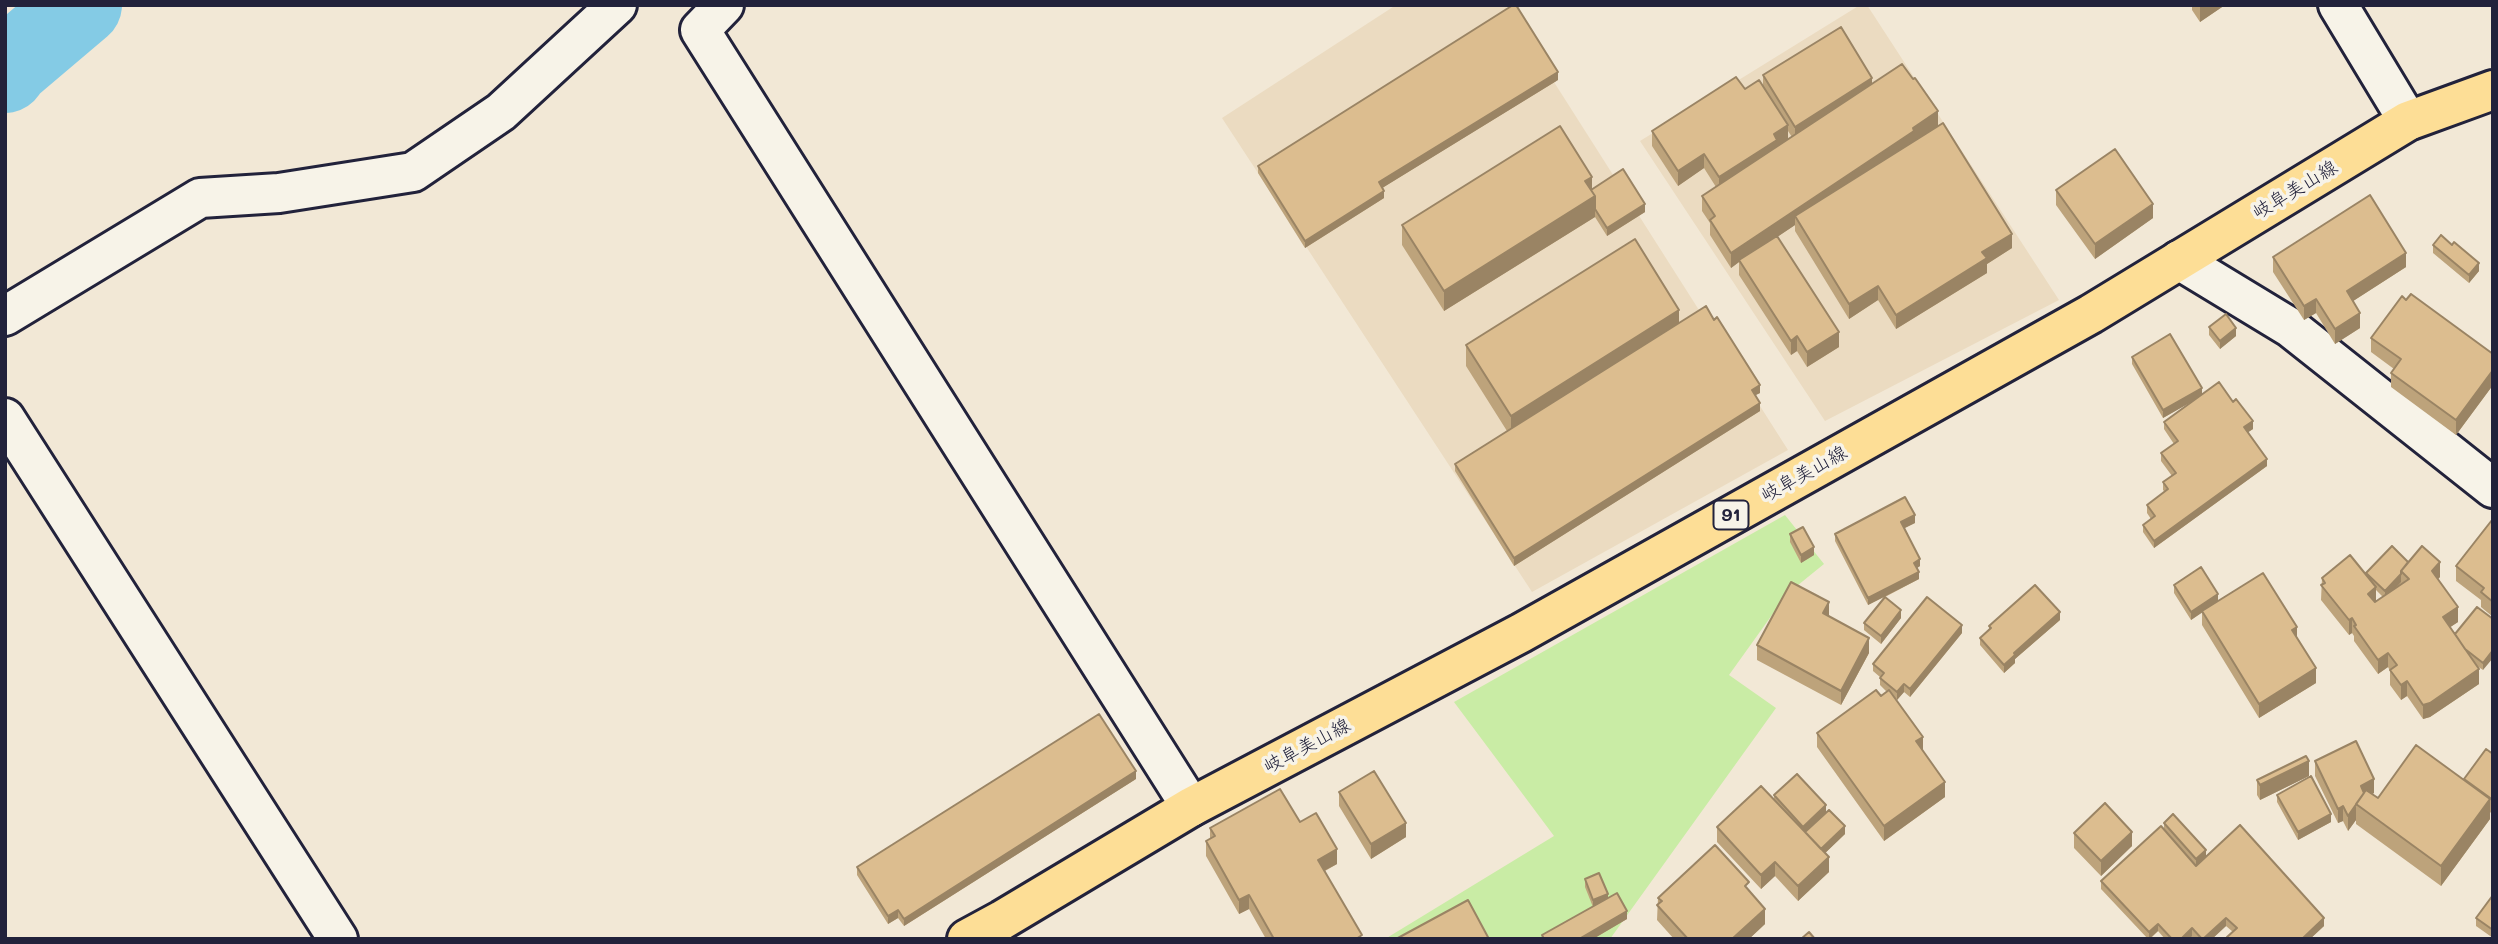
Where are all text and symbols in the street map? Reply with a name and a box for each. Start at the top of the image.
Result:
street label: 岐阜美山線 [2248,156,2342,224]
street label: 岐阜美山線 [1757,441,1851,507]
road number: 91 [1714,500,1748,530]
street label: 岐阜美山線 [1260,714,1354,778]

